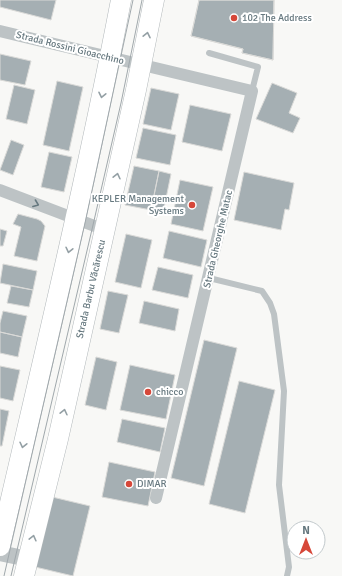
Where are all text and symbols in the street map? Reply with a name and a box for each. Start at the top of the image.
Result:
place label: 102 The Address [242,12,312,24]
marker: 102 The Address [229,13,239,23]
street label: Strada Rossini Gioacchino [15,29,125,67]
one-way arrow [142,32,150,38]
one-way arrow [99,92,107,99]
one-way arrow [112,172,120,179]
street label: Strada Gheorghe Matac [201,189,235,289]
place label: KEPLER Management Systems [92,193,185,217]
one-way arrow [33,200,40,208]
marker: KEPLER Management Systems [187,200,197,210]
street label: Strada Barbu Văcărescu [74,238,108,340]
one-way arrow [65,247,73,253]
place label: chicco [156,386,183,398]
marker: chicco [143,387,153,397]
one-way arrow [59,409,67,415]
one-way arrow [20,441,28,448]
place label: DIMAR [137,478,167,490]
marker: DIMAR [124,479,134,489]
north arrow [286,520,326,560]
text: N [302,524,310,537]
one-way arrow [29,535,37,541]

